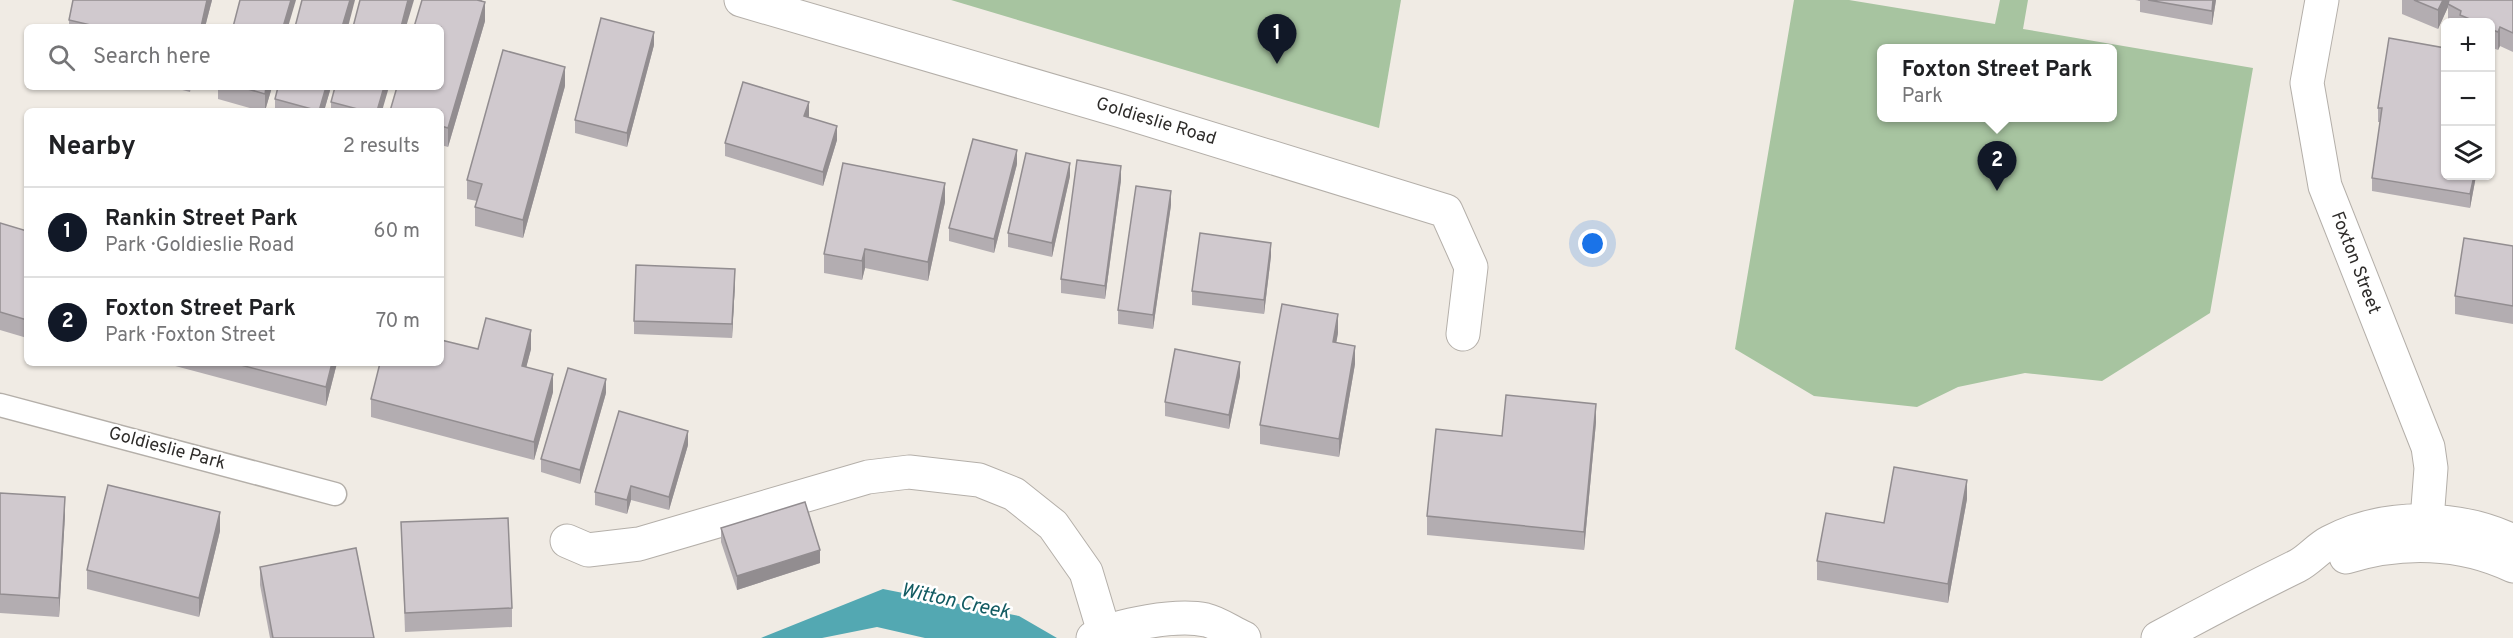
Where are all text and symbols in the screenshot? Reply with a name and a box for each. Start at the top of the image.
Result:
pin: 1 [1258,14,1296,64]
map controls [2441,18,2495,180]
button: + [2441,18,2495,72]
search box [24,24,444,90]
icon: search [45,41,78,74]
text: Search here [93,44,211,71]
popup [1877,44,2117,122]
text: Foxton Street Park [1902,57,2092,84]
button: − [2441,72,2495,126]
text: Park [1902,84,1943,110]
street label: Goldieslie Road [1093,93,1219,151]
button: layers [2441,126,2495,180]
text: Nearby [48,131,136,164]
text: 2 results [343,134,420,160]
pin: 2 [1978,142,2016,191]
text: Rankin Street Park [105,206,298,233]
street label: Foxton Street [2325,208,2385,318]
text: 1 [64,219,72,245]
text: 60 m [374,219,420,245]
your location [1578,229,1607,258]
text: Park · Goldieslie Road [105,233,294,259]
text: Foxton Street Park [105,296,296,323]
text: 2 [61,309,74,335]
text: 70 m [376,309,420,335]
text: Park · Foxton Street [105,323,276,349]
street label: Goldieslie Park [106,422,228,476]
water label: Witton Creek [898,578,1013,626]

